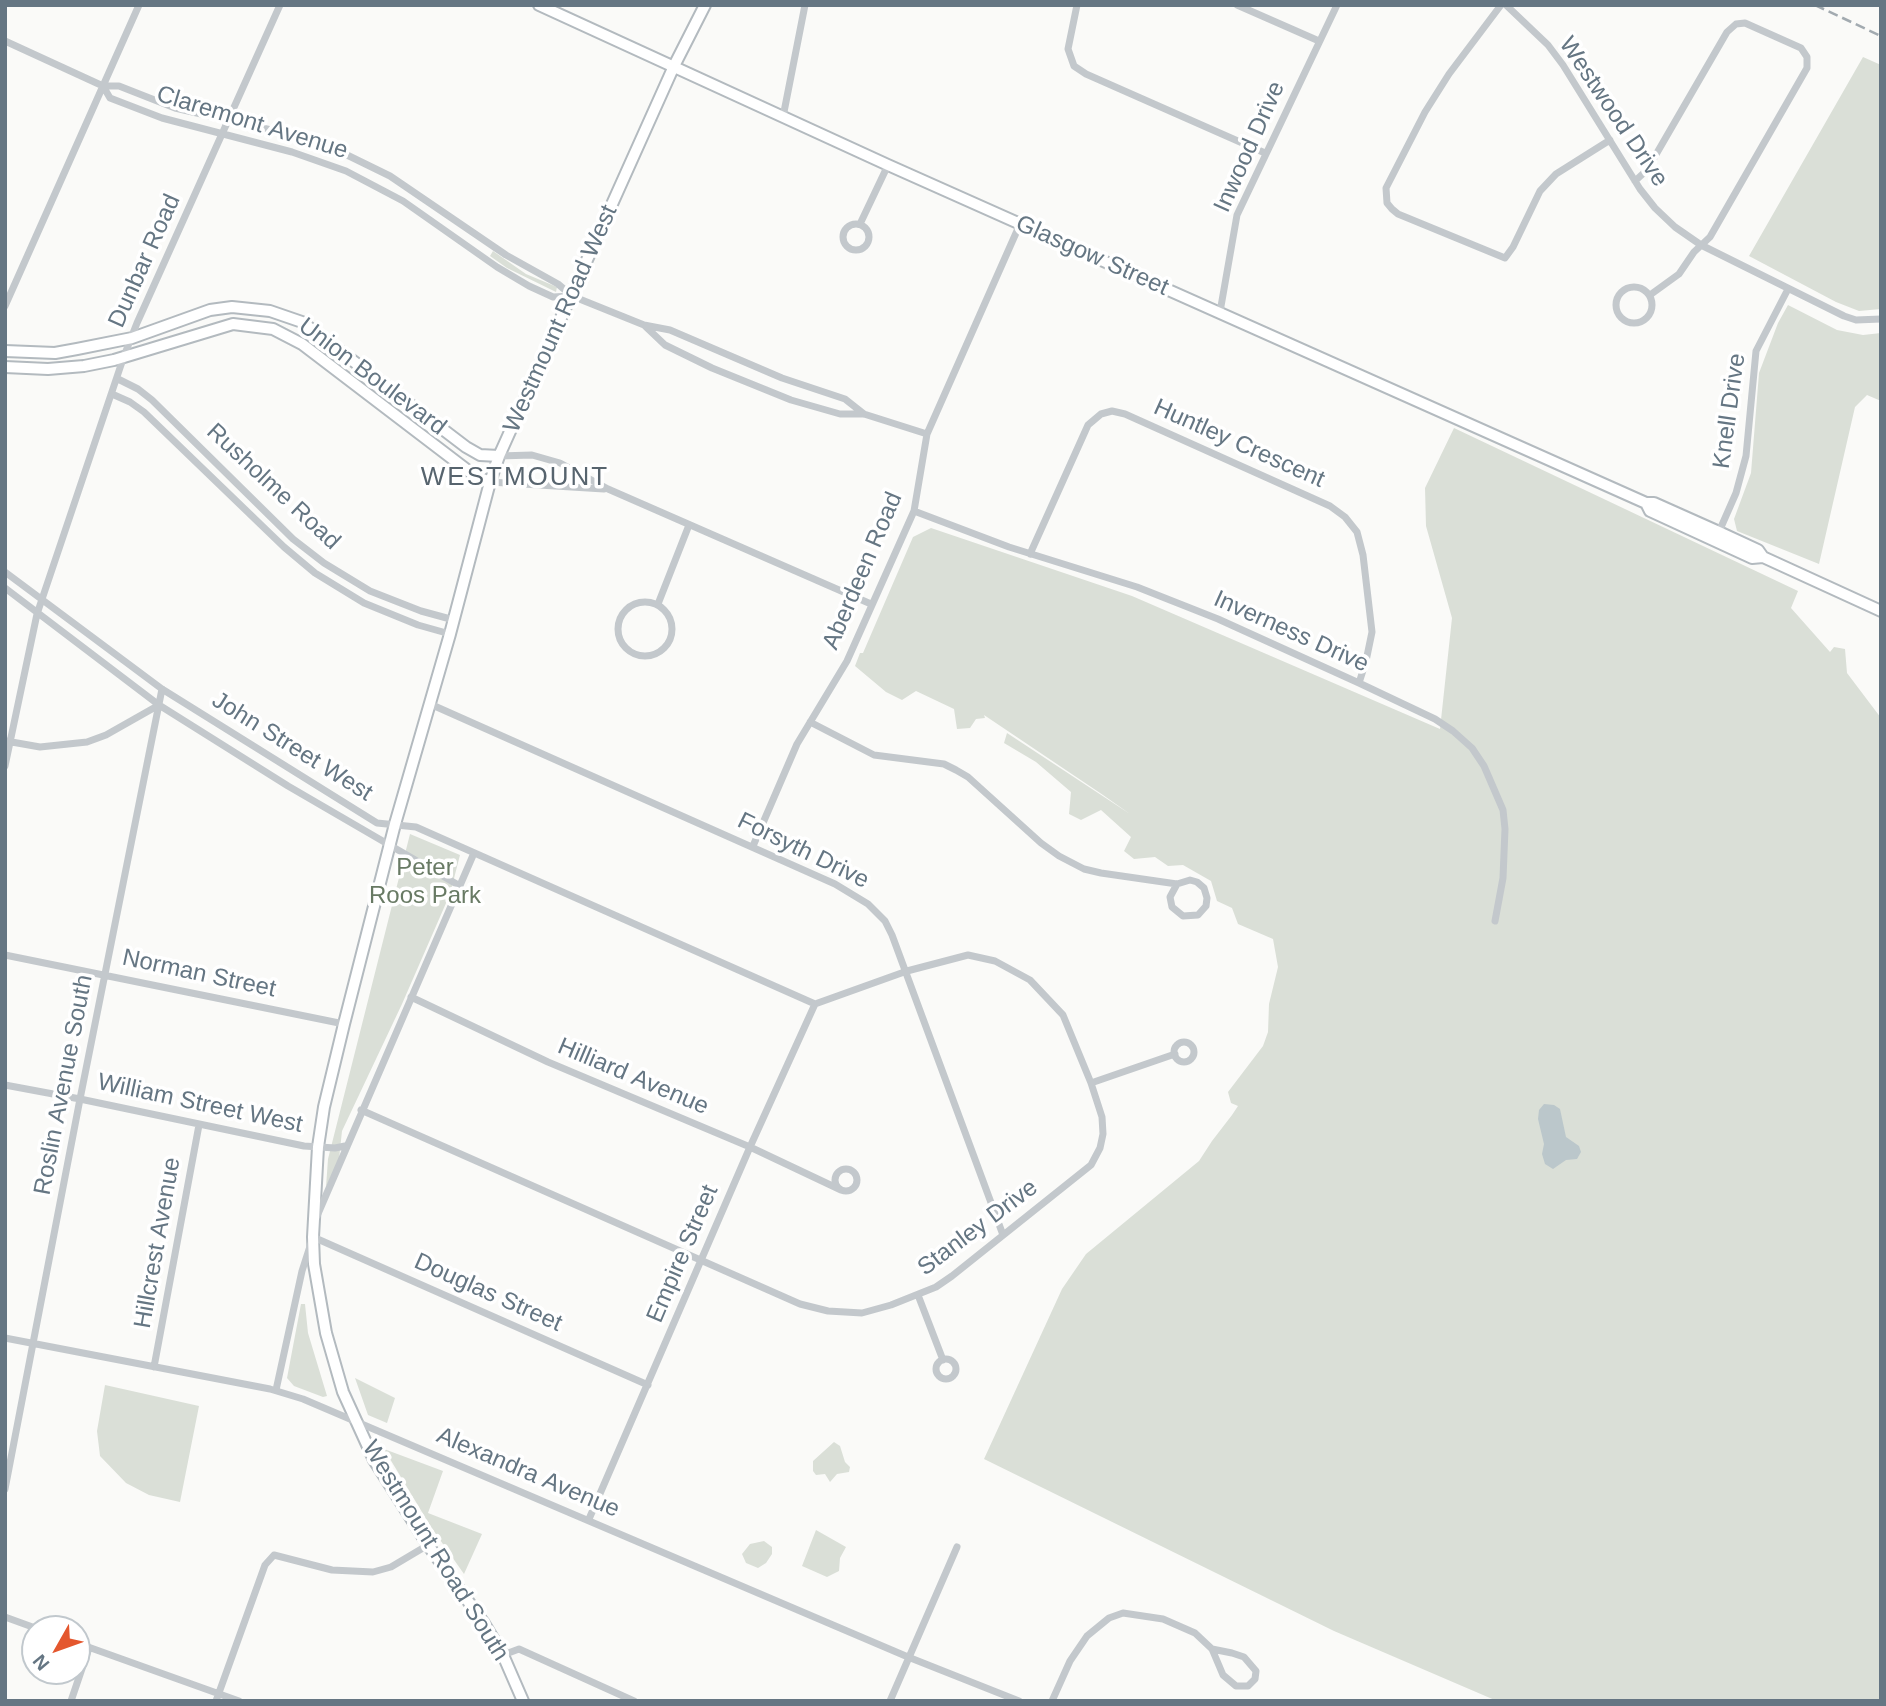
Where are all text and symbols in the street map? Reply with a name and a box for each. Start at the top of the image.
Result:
street label: Westwood Drive [1552,32,1674,192]
street label: Inwood Drive [1208,77,1292,217]
street label: Claremont Avenue [153,80,351,166]
street label: Dunbar Road [103,190,187,332]
street label: Westmount Road West [498,201,624,437]
street label: Glasgow Street [1011,209,1173,303]
street label: Union Boulevard [292,312,452,442]
street label: Knell Drive [1708,352,1752,470]
street label: Huntley Crescent [1149,393,1329,495]
street label: Rusholme Road [200,418,346,556]
district label: WESTMOUNT [422,462,608,494]
street label: Aberdeen Road [817,488,909,654]
street label: Inverness Drive [1209,585,1373,679]
street label: John Street West [206,686,378,808]
street label: Forsyth Drive [733,807,873,895]
park label: Peter Roos Park [369,854,481,910]
street label: Norman Street [120,944,278,1004]
street label: Roslin Avenue South [29,972,99,1198]
street label: Hilliard Avenue [553,1032,713,1122]
street label: William Street West [95,1068,305,1140]
street label: Hillcrest Avenue [129,1155,187,1331]
street label: Stanley Drive [912,1174,1044,1282]
street label: Empire Street [641,1181,725,1327]
street label: Douglas Street [410,1248,566,1338]
street label: Alexandra Avenue [432,1422,624,1524]
street label: Westmount Road South [355,1436,515,1666]
north arrow [21,1615,91,1685]
text: N [29,1651,54,1675]

